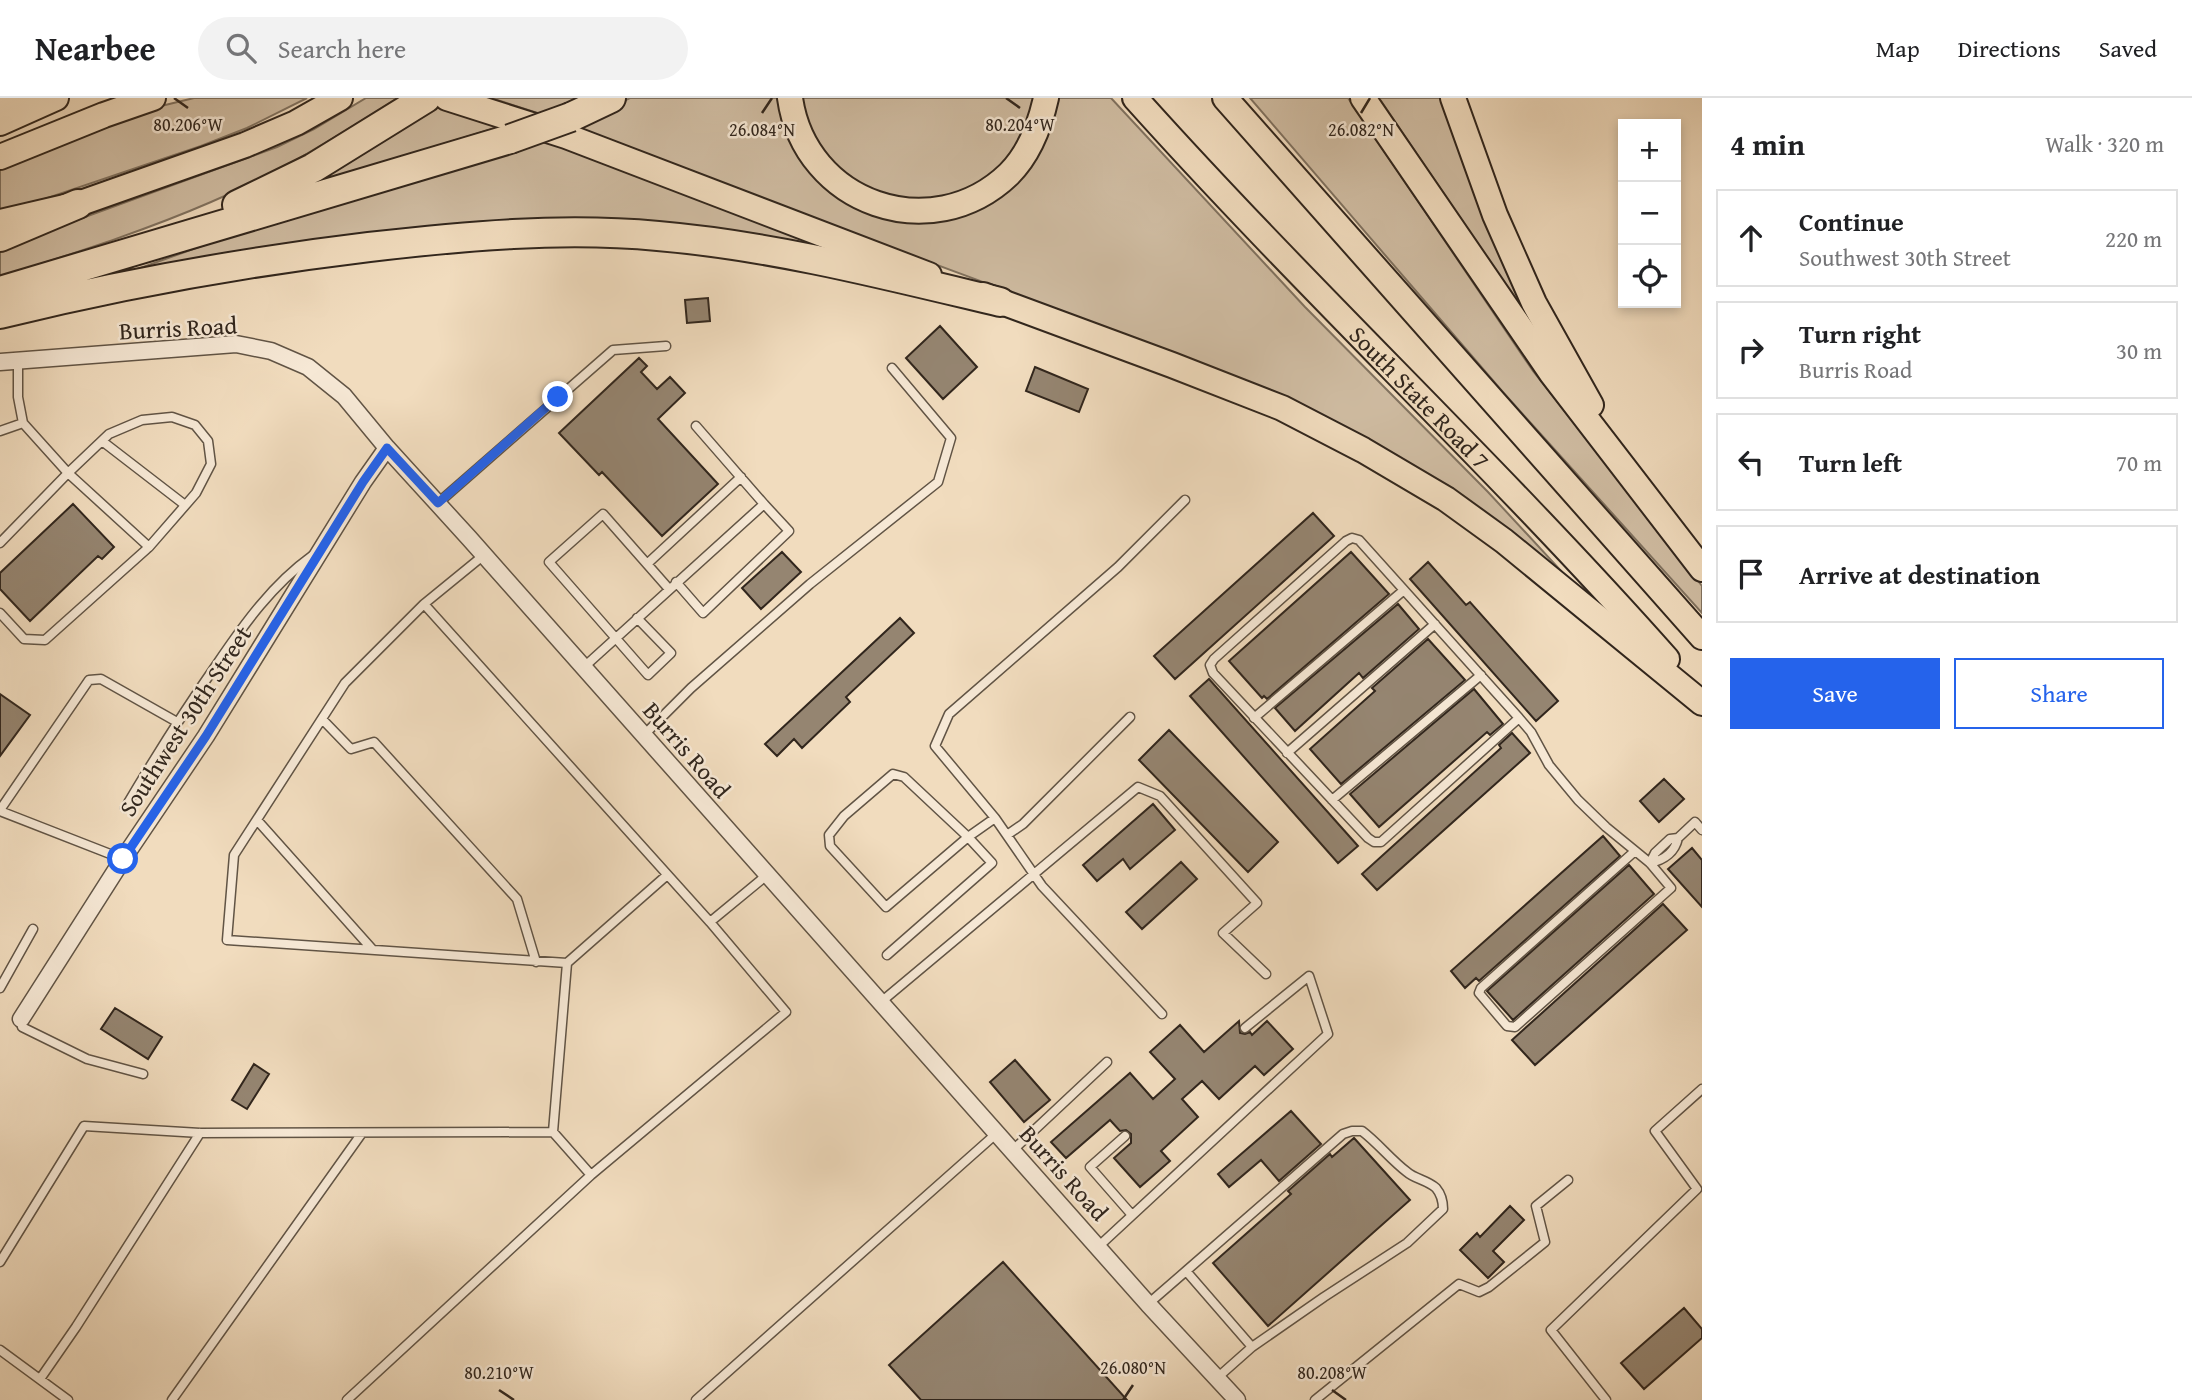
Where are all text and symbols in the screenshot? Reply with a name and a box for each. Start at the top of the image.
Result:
search box [198,17,688,80]
text: Nearbee [35,24,156,72]
icon: search [222,29,260,67]
text: Search here [278,29,406,68]
text: Map [1876,31,1920,66]
text: Directions [1958,31,2061,66]
text: Saved [2099,31,2157,66]
text: 80.206°W [153,111,223,138]
text: 80.204°W [985,111,1055,138]
text: 26.084°N [729,116,795,143]
text: 26.082°N [1328,116,1394,143]
map controls [1618,119,1681,308]
button: + [1618,119,1681,182]
text: 4 min [1730,122,1805,166]
text: Walk · 320 m [2045,127,2164,160]
button: − [1618,182,1681,245]
text: Continue [1799,202,1904,241]
icon: ahead [1732,219,1770,257]
text: 220 m [2105,222,2162,255]
text: Southwest 30th Street [1799,241,2011,274]
button: locate [1618,245,1681,308]
street label: Burris Road [118,307,238,349]
text: Turn right [1799,314,1921,353]
street label: South State Road 7 [1342,318,1498,477]
icon: right [1732,331,1770,369]
text: 30 m [2116,334,2162,367]
text: Burris Road [1799,353,1912,386]
route end [542,381,573,412]
icon: left [1732,443,1770,481]
text: Turn left [1799,443,1902,482]
text: 70 m [2116,446,2162,479]
icon: arrive [1732,555,1770,593]
text: Arrive at destination [1799,555,2040,594]
street label: Southwest 30th Street [110,618,260,823]
button: Save [1730,658,1940,729]
button: Share [1954,658,2164,729]
street label: Burris Road [635,694,739,806]
route start [107,843,138,874]
street label: Burris Road [1011,1117,1117,1229]
text: 26.080°N [1100,1354,1166,1381]
text: 80.210°W [464,1359,534,1386]
text: 80.208°W [1297,1359,1367,1386]

